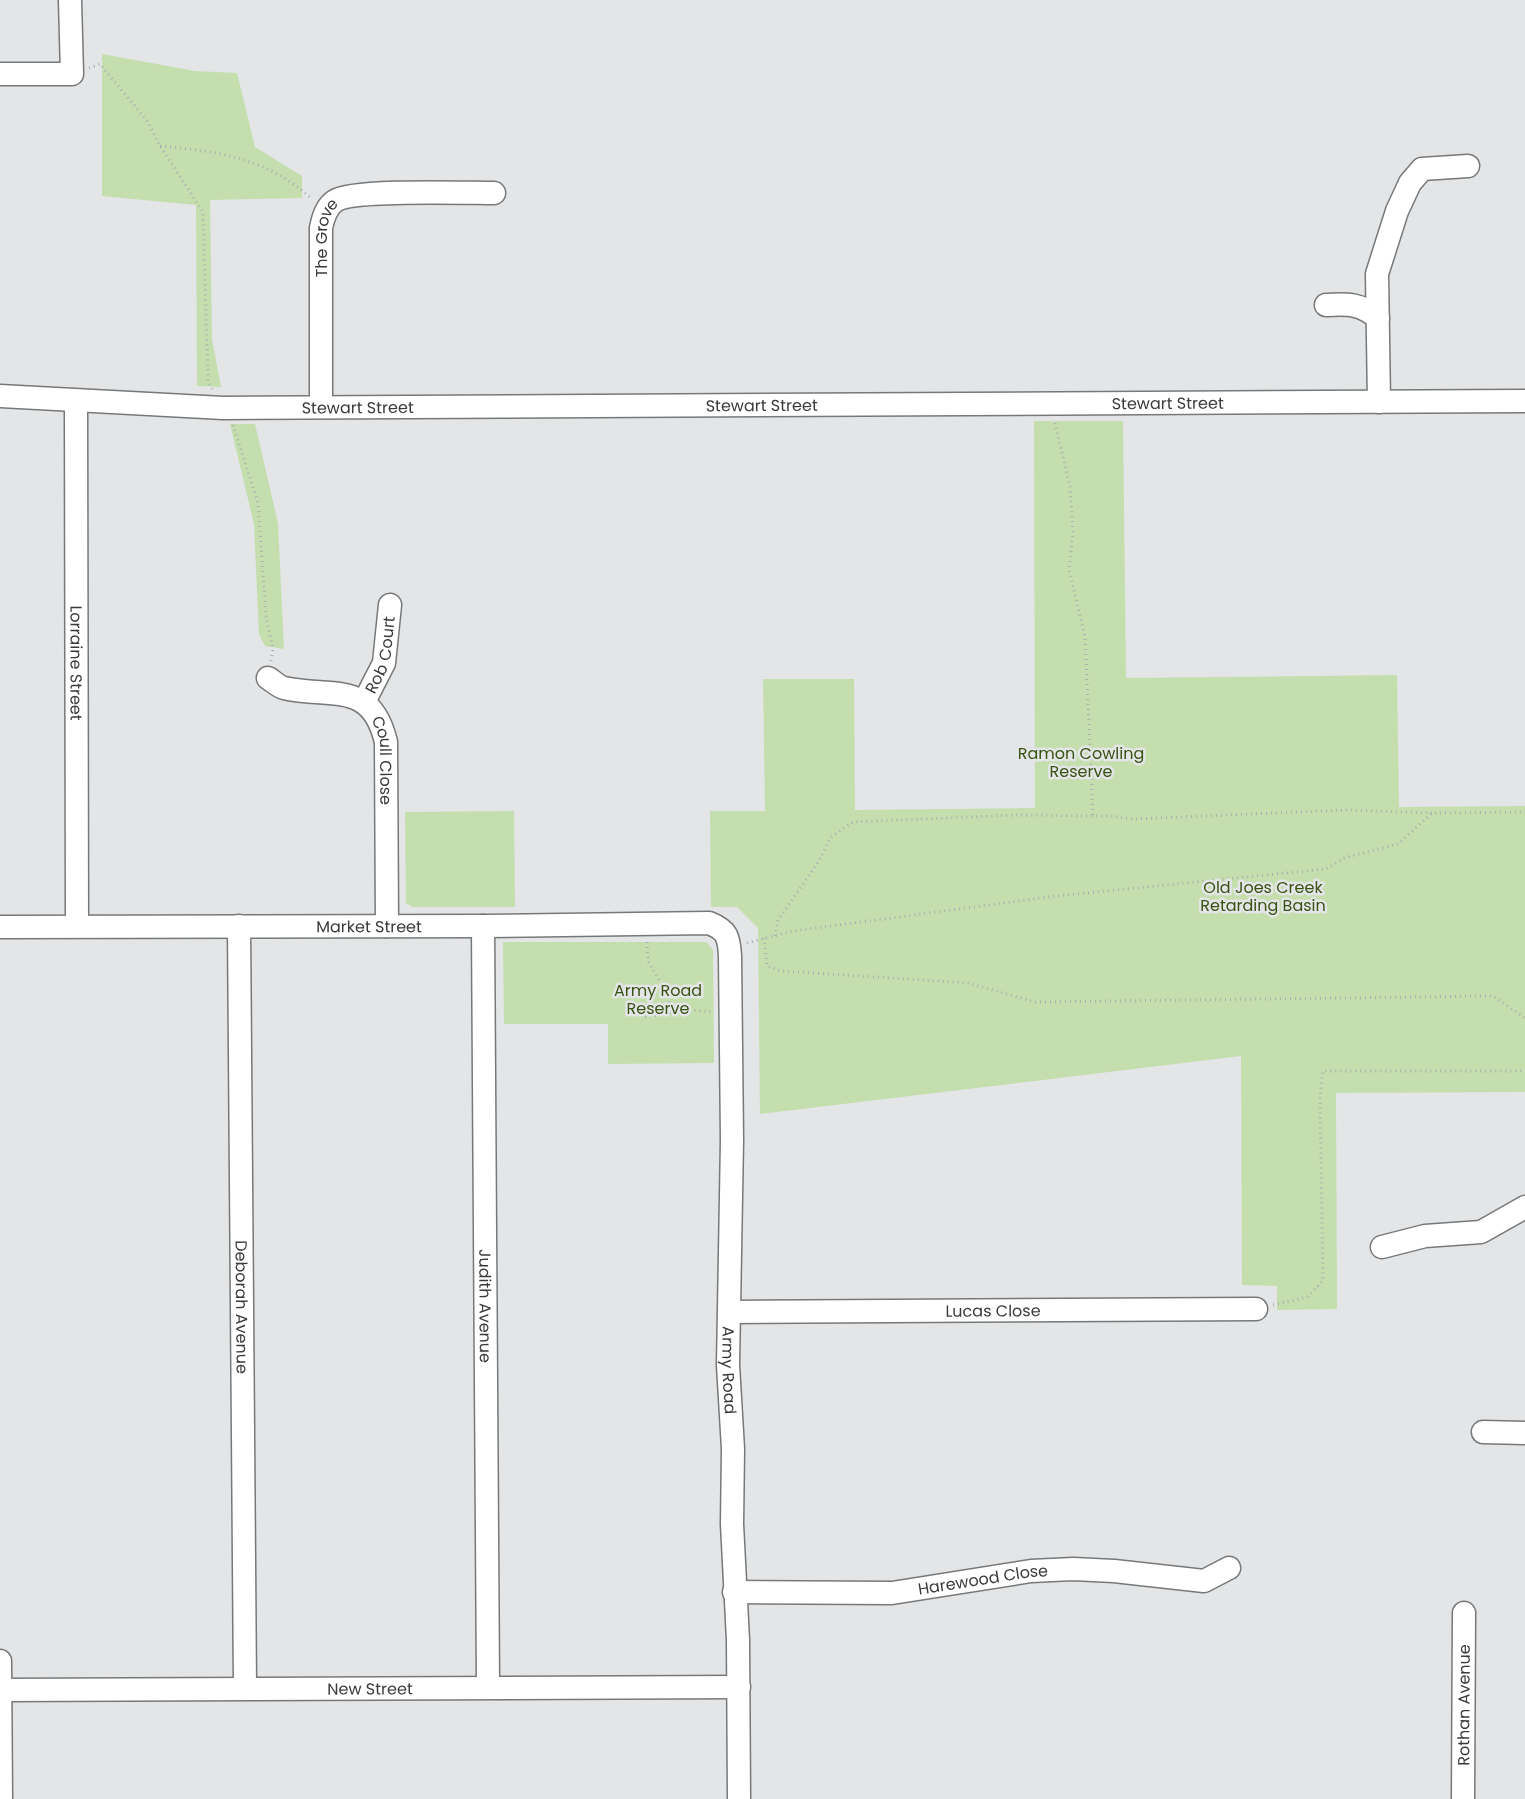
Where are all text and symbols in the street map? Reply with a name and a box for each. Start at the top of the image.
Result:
street label: The Grove [310,193,343,277]
street label: Stewart Street [1112,392,1224,415]
street label: Stewart Street [706,394,818,417]
street label: Stewart Street [302,396,414,420]
street label: Lorraine Street [64,605,88,721]
street label: Rob Court [359,615,401,698]
street label: Coull Close [366,712,397,805]
park label: Ramon Cowling Reserve [1018,742,1144,783]
park label: Old Joes Creek Retarding Basin [1200,876,1326,917]
street label: Market Street [316,915,422,938]
park label: Army Road Reserve [614,979,702,1020]
street label: Deborah Avenue [229,1240,254,1374]
street label: Judith Avenue [473,1249,497,1363]
street label: Lucas Close [945,1299,1041,1323]
street label: Army Road [716,1326,742,1415]
street label: Harewood Close [916,1559,1049,1601]
street label: Rothan Avenue [1452,1644,1476,1766]
street label: New Street [327,1677,413,1701]

